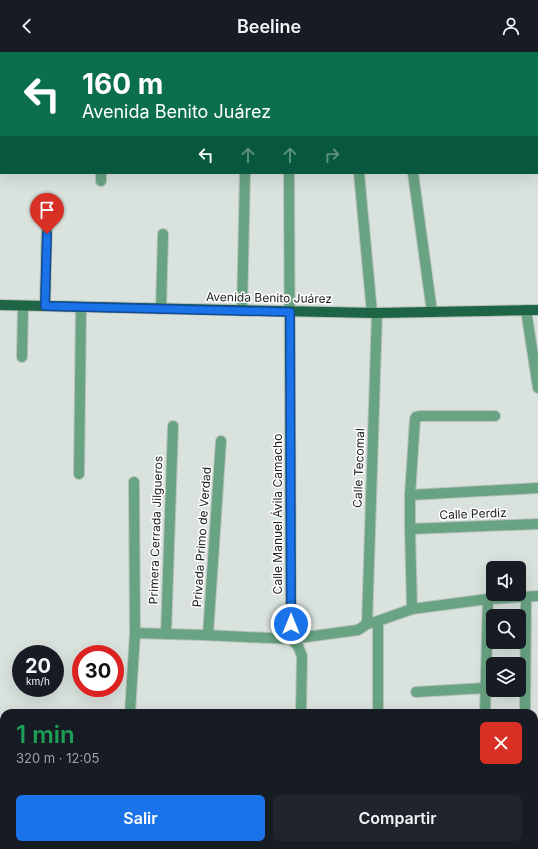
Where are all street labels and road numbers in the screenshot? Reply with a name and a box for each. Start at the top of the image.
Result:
street label: Avenida Benito Juárez [206,289,332,306]
street label: Calle Tecomal [350,428,367,508]
street label: Calle Manuel Ávila Camacho [270,434,285,594]
street label: Primera Cerrada Jilgueros [145,455,166,604]
street label: Privada Primo de Verdad [189,466,214,608]
street label: Calle Perdiz [439,505,507,522]

